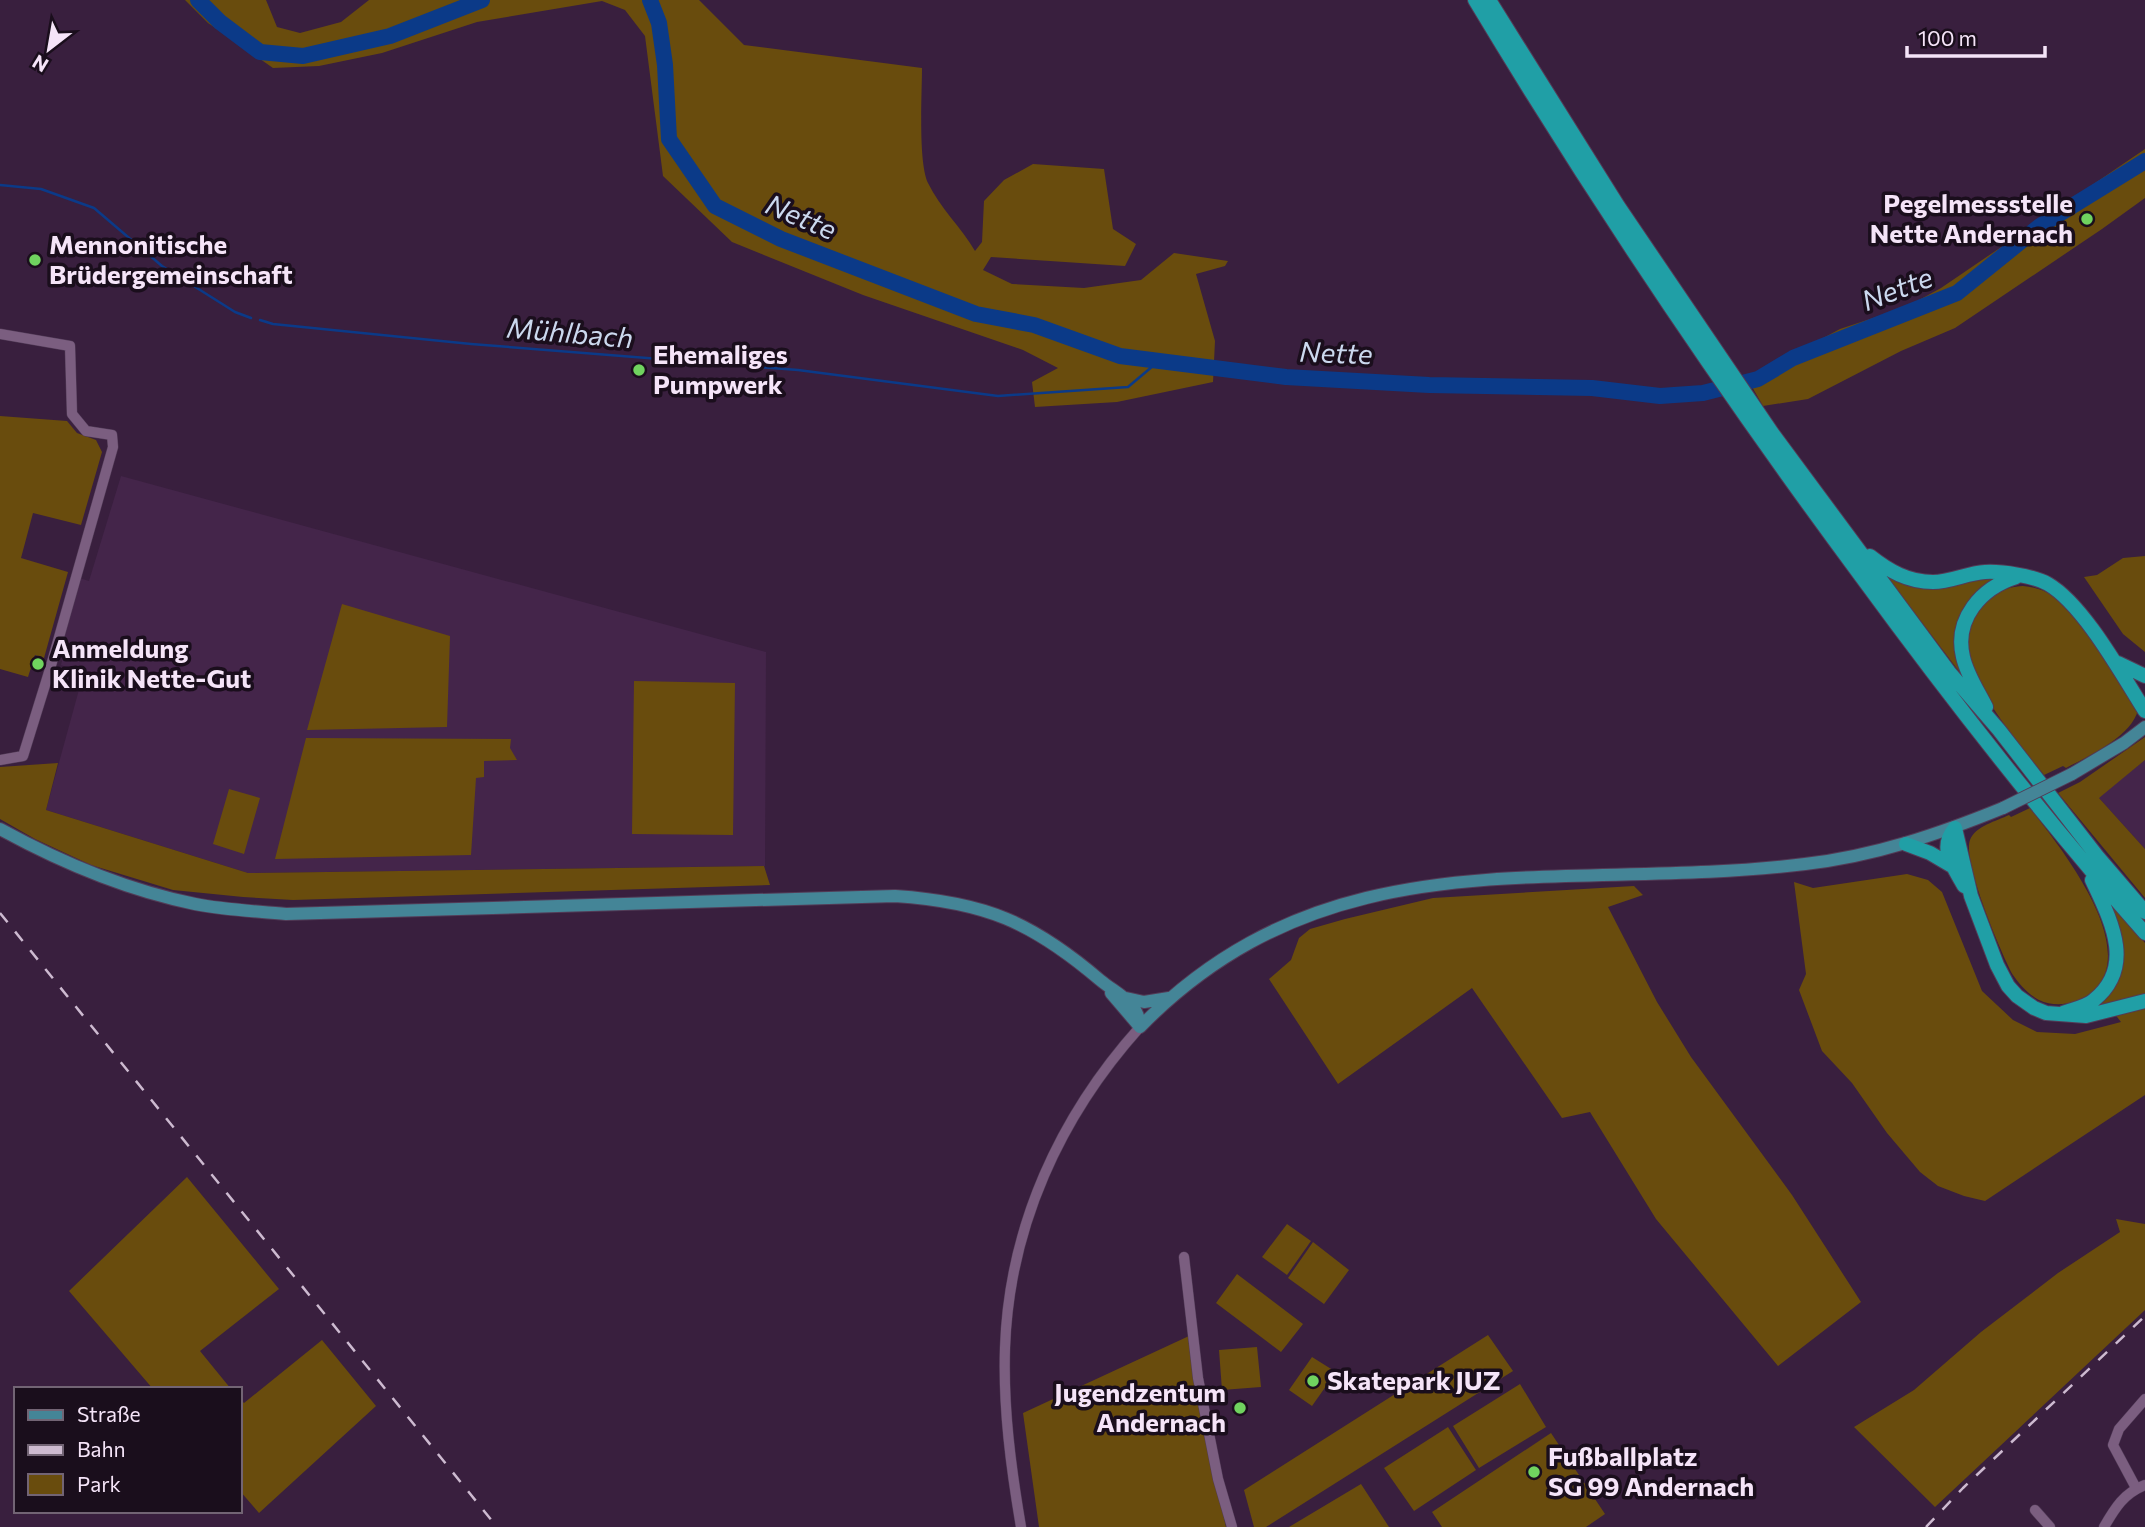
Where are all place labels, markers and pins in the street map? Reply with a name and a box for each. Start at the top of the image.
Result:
place label: Pegelmessstelle Nette Andernach [1870,187,2073,248]
marker: Pegelmessstelle Nette Andernach [2079,211,2095,227]
place label: Mennonitische Brüdergemeinschaft [49,228,293,289]
marker: Mennonitische Brüdergemeinschaft [27,252,43,268]
place label: Ehemaliges Pumpwerk [653,338,788,399]
marker: Ehemaliges Pumpwerk [631,362,647,378]
place label: Anmeldung Klinik Nette-Gut [52,632,251,693]
marker: Anmeldung Klinik Nette-Gut [30,656,46,672]
place label: Skatepark JUZ [1327,1364,1501,1395]
marker: Skatepark JUZ [1305,1373,1321,1389]
place label: Jugendzentum Andernach [1054,1376,1226,1437]
marker: Jugendzentum Andernach [1232,1400,1248,1416]
place label: Fußballplatz SG 99 Andernach [1548,1440,1754,1501]
marker: Fußballplatz SG 99 Andernach [1526,1464,1542,1480]

